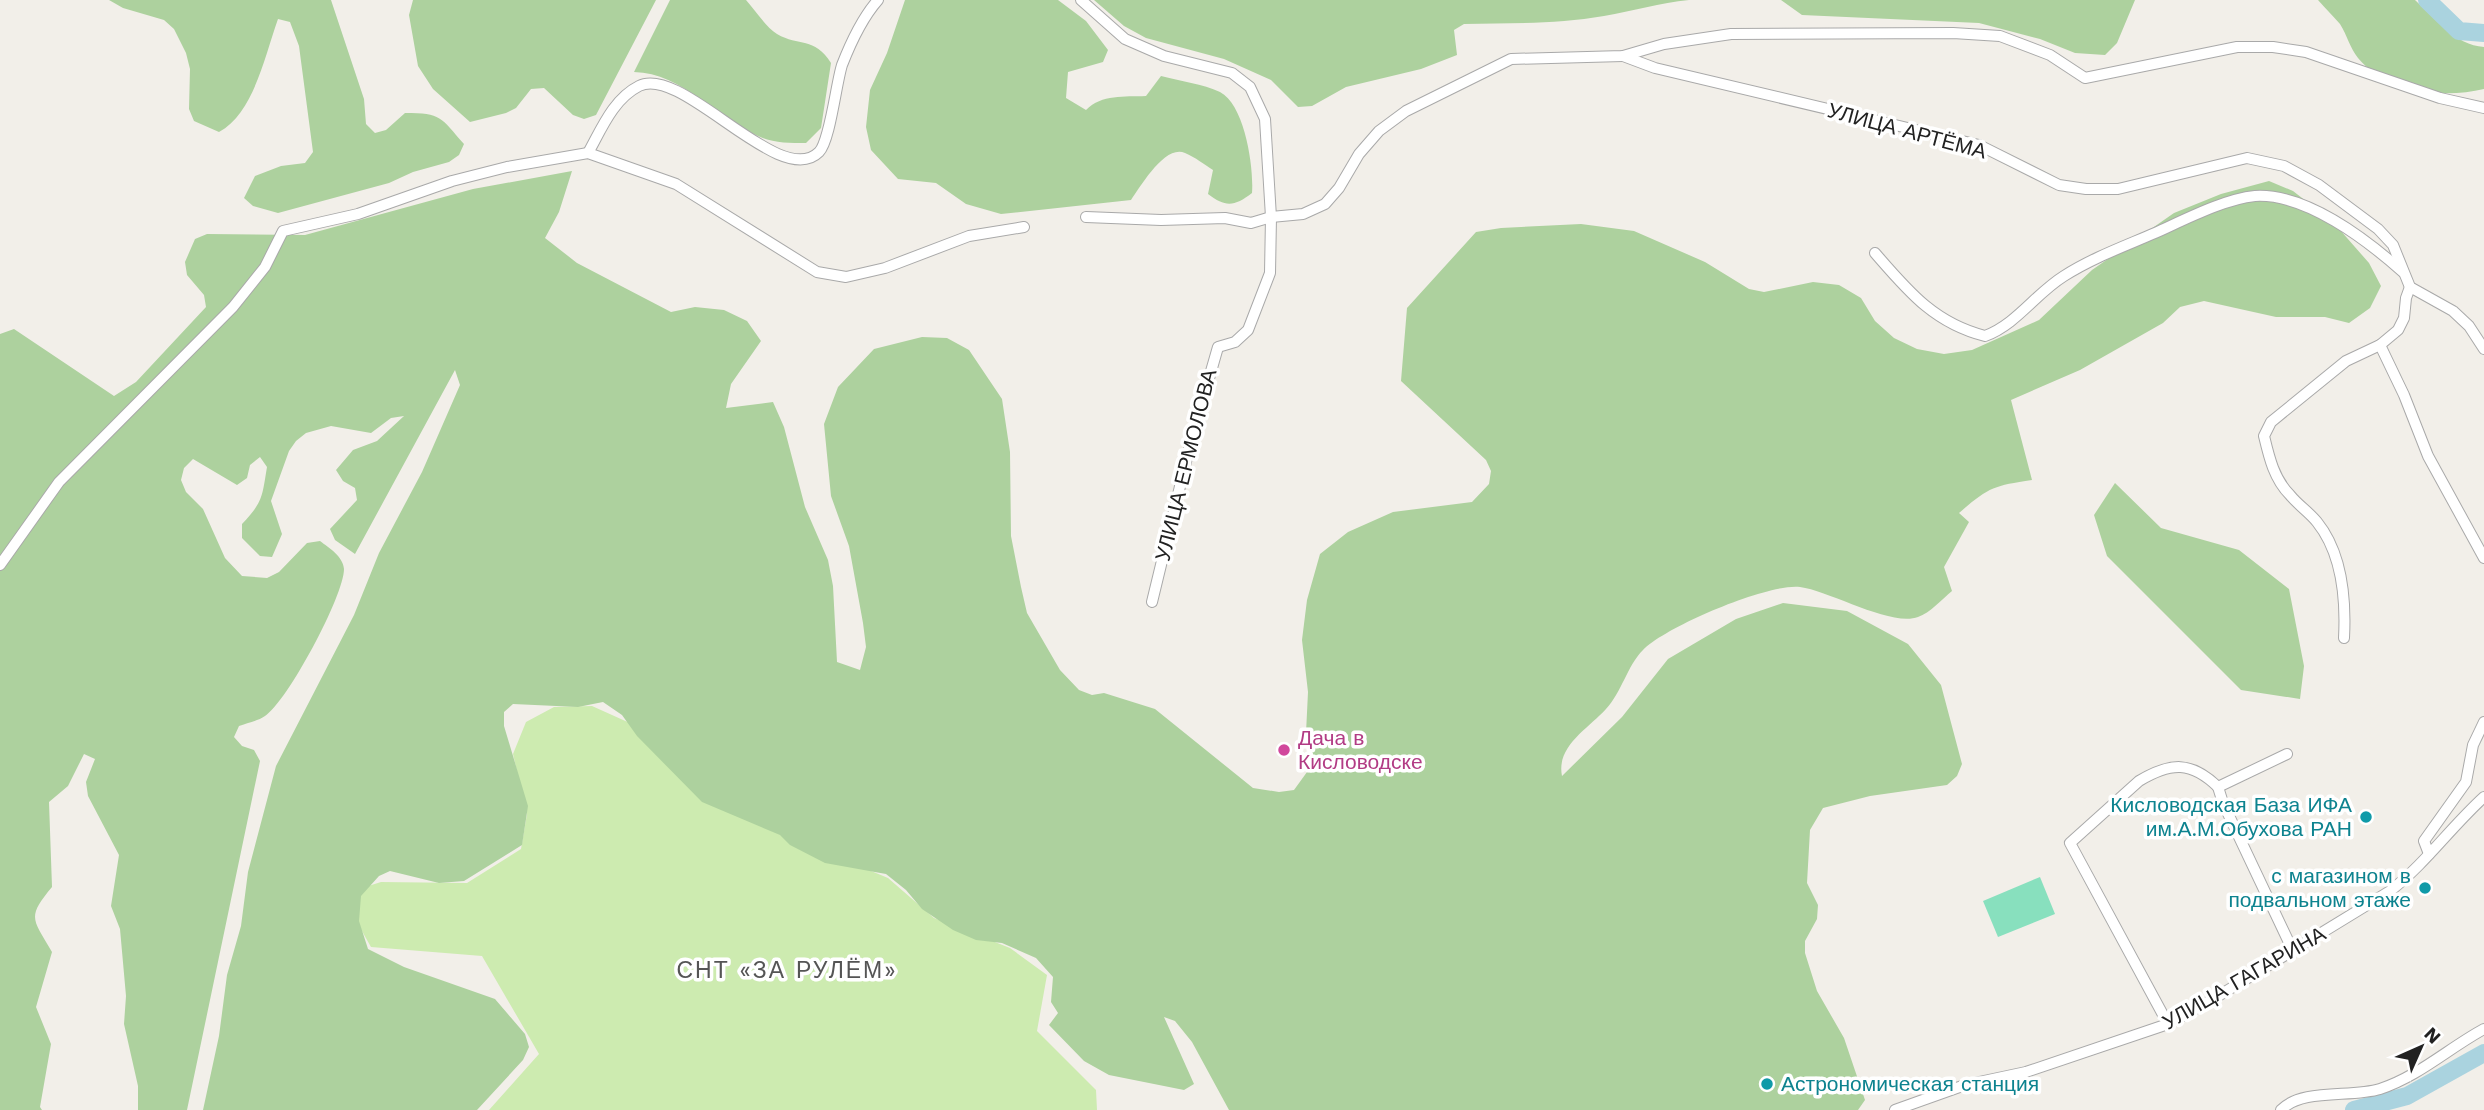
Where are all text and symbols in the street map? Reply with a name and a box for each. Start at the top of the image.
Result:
street label: УЛИЦА АРТЁМА [1825,97,1989,164]
street label: УЛИЦА ЕРМОЛОВА [1150,366,1221,563]
place label: Дача в Кисловодске [1298,725,1423,774]
marker: Дача в Кисловодске [1276,742,1292,758]
place label: Кисловодская База ИФА им.А.М.Обухова РАН [2110,792,2352,841]
marker: Кисловодская База ИФА им.А.М.Обухова РАН [2358,809,2374,825]
place label: с магазином в подвальном этаже [2228,863,2411,912]
marker: с магазином в подвальном этаже [2417,880,2433,896]
street label: УЛИЦА ГАГАРИНА [2158,921,2330,1035]
district label: СНТ «ЗА РУЛЁМ» [676,957,898,984]
north arrow [2386,1012,2456,1082]
text: N [2420,1022,2446,1048]
place label: Астрономическая станция [1781,1071,2039,1096]
marker: Астрономическая станция [1759,1076,1775,1092]

